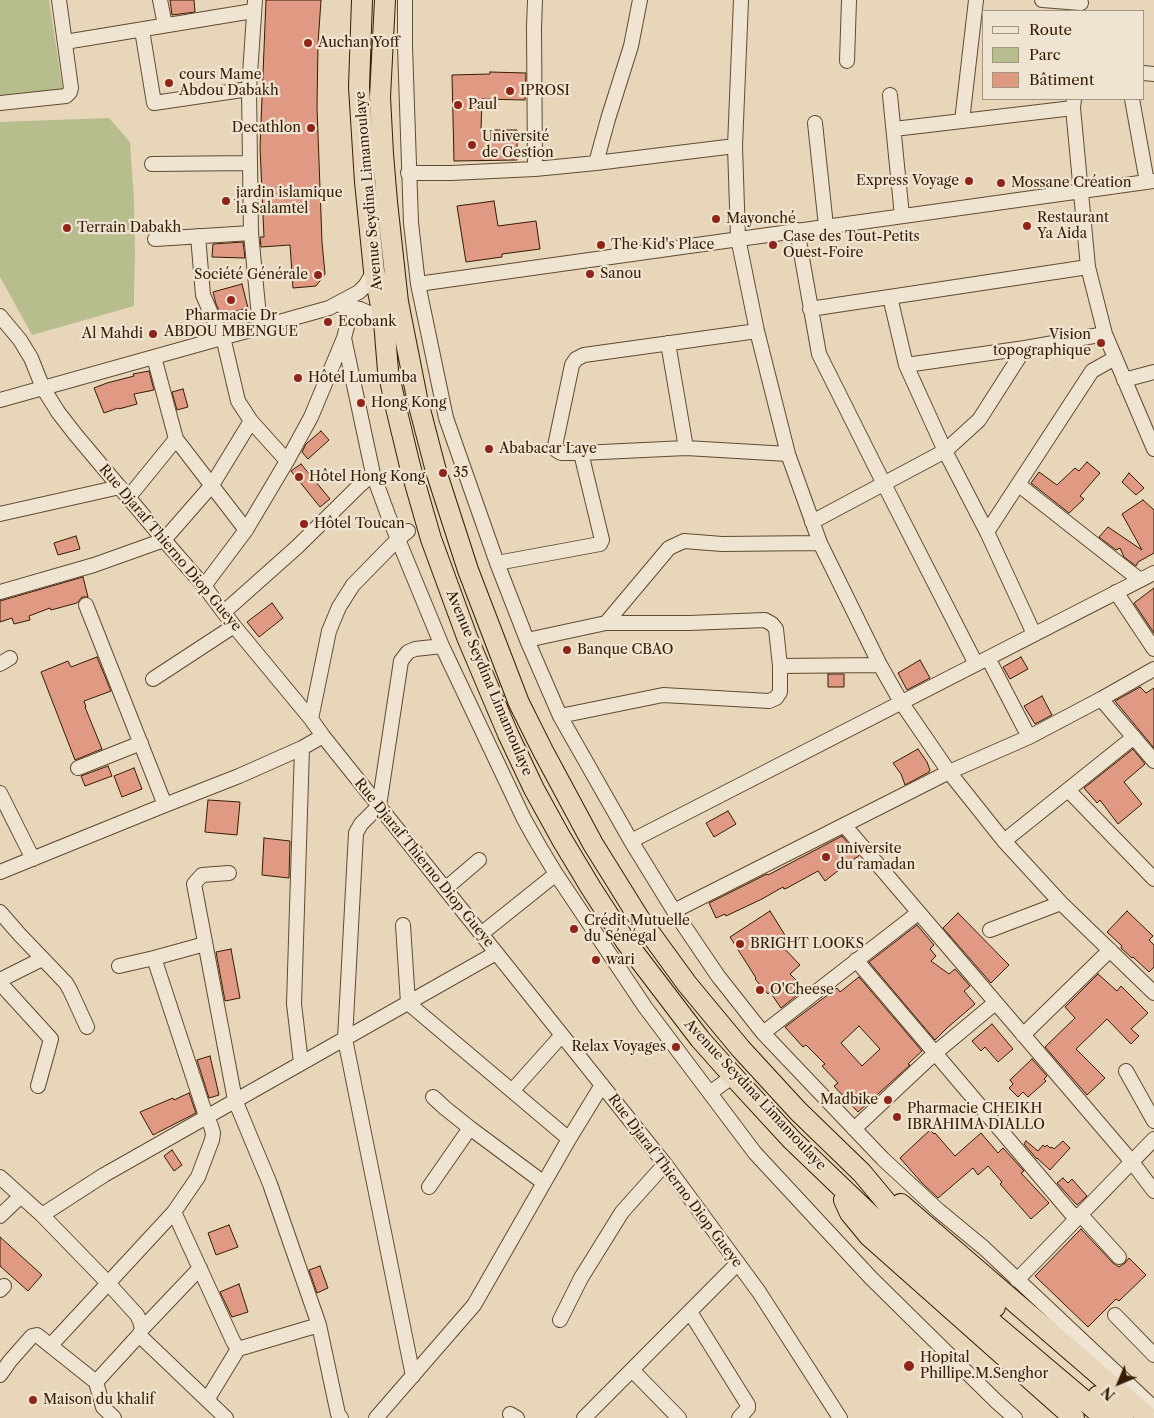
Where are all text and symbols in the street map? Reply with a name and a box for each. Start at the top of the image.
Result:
legend [982,10,1144,100]
text: Route [1029,20,1072,39]
place label: Auchan Yoff [318,35,399,51]
marker: Auchan Yoff [302,37,314,49]
text: Parc [1029,45,1061,64]
place label: cours Mame Abdou Dabakh [179,67,279,100]
text: Bâtiment [1029,70,1094,89]
marker: cours Mame Abdou Dabakh [163,77,175,89]
place label: IPROSI [520,83,570,99]
marker: IPROSI [504,85,516,97]
street label: Avenue Seydina Limamoulaye [352,91,386,291]
place label: Paul [468,97,497,113]
marker: Paul [452,99,464,111]
place label: Decathlon [232,120,301,136]
marker: Decathlon [305,122,317,134]
place label: Université de Gestion [482,129,554,162]
marker: Université de Gestion [466,139,478,151]
place label: Express Voyage [856,173,959,189]
marker: Express Voyage [963,175,975,187]
place label: Mossane Création [1011,175,1132,191]
marker: Mossane Création [995,177,1007,189]
place label: jardin islamique la Salamtel [236,185,342,218]
marker: jardin islamique la Salamtel [220,195,232,207]
place label: Restaurant Ya Aida [1037,210,1109,242]
place label: Mayonché [726,211,796,227]
marker: Mayonché [710,213,722,225]
place label: Terrain Dabakh [77,220,181,236]
marker: Restaurant Ya Aida [1021,220,1033,232]
marker: Terrain Dabakh [61,222,73,234]
place label: Case des Tout-Petits Ouest-Foire [783,229,920,262]
place label: The Kid's Place [611,237,714,253]
marker: The Kid's Place [595,239,607,251]
marker: Case des Tout-Petits Ouest-Foire [767,239,779,251]
place label: Sanou [600,266,642,282]
place label: Société Générale [194,267,308,283]
marker: Sanou [584,268,596,280]
marker: Société Générale [312,269,324,281]
marker: Pharmacie Dr ABDOU MBENGUE [225,294,237,306]
place label: Pharmacie Dr ABDOU MBENGUE [164,308,298,341]
place label: Ecobank [338,314,396,330]
marker: Ecobank [322,316,334,328]
place label: Al Mahdi [82,326,143,342]
place label: Vision topographique [993,327,1091,360]
marker: Al Mahdi [147,328,159,340]
marker: Vision topographique [1095,337,1107,349]
place label: Hôtel Lumumba [308,370,417,386]
marker: Hôtel Lumumba [292,372,304,384]
place label: Hong Kong [371,395,446,411]
marker: Hong Kong [355,397,367,409]
place label: Ababacar Laye [499,441,597,457]
marker: Ababacar Laye [483,443,495,455]
street label: Rue Djaraf Thierno Diop Gueye [95,461,245,635]
place label: 35 [453,465,468,481]
marker: 35 [437,467,449,479]
place label: Hôtel Hong Kong [309,469,425,485]
marker: Hôtel Hong Kong [293,471,305,483]
place label: Hôtel Toucan [314,516,405,532]
marker: Hôtel Toucan [298,518,310,530]
street label: Avenue Seydina Limamoulaye [442,588,536,778]
place label: Banque CBAO [577,642,673,658]
marker: Banque CBAO [561,644,573,656]
street label: Rue Djaraf Thierno Diop Gueye [351,775,497,951]
place label: universite du ramadan [836,841,915,874]
marker: universite du ramadan [820,851,832,863]
place label: Crédit Mutuelle du Sénégal [584,913,690,946]
marker: Crédit Mutuelle du Sénégal [568,923,580,935]
place label: BRIGHT LOOKS [750,936,864,952]
marker: BRIGHT LOOKS [734,938,746,950]
place label: wari [606,952,635,968]
marker: wari [590,954,602,966]
place label: O'Cheese [770,982,834,998]
marker: O'Cheese [754,984,766,996]
street label: Avenue Seydina Limamoulaye [681,1016,829,1174]
place label: Relax Voyages [571,1039,666,1055]
marker: Relax Voyages [670,1041,682,1053]
street label: Rue Djaraf Thierno Diop Gueye [604,1091,746,1271]
place label: Madbike [820,1092,878,1108]
marker: Madbike [882,1094,894,1106]
place label: Pharmacie CHEIKH IBRAHIMA DIALLO [907,1101,1045,1134]
marker: Pharmacie CHEIKH IBRAHIMA DIALLO [891,1111,903,1123]
place label: Hopital Phillipe.M.Senghor [920,1350,1048,1382]
north arrow [1094,1358,1144,1408]
marker: Hopital Phillipe.M.Senghor [902,1359,916,1373]
text: N [1098,1383,1119,1404]
place label: Maison du khalif [43,1392,154,1408]
marker: Maison du khalif [27,1394,39,1406]

